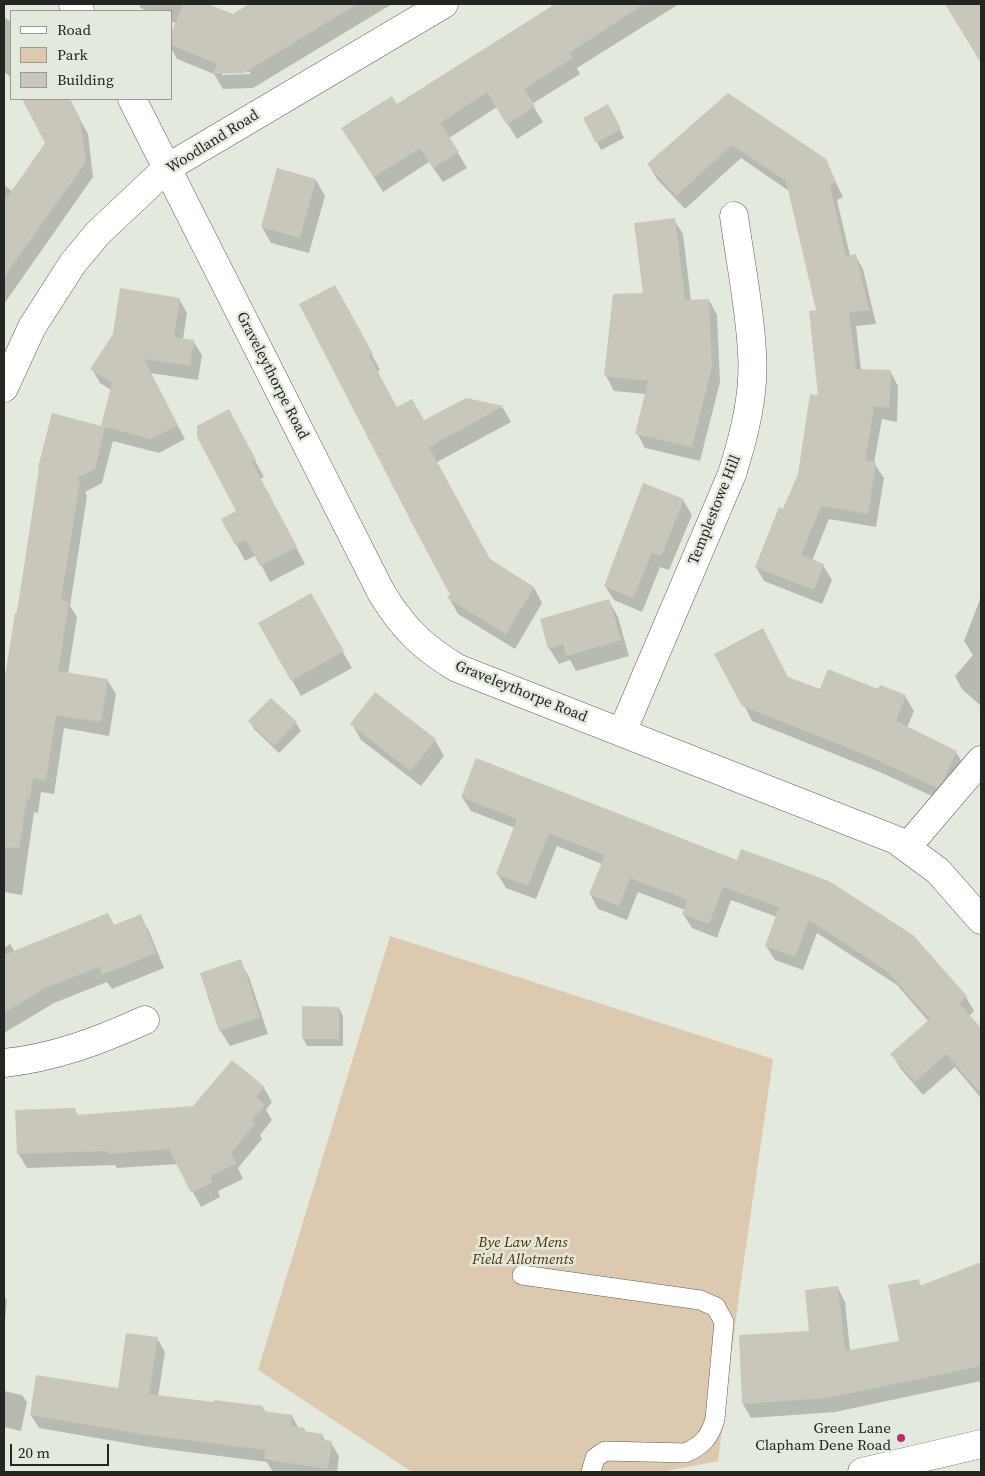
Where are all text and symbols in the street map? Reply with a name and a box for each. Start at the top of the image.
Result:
legend [10,10,172,100]
text: Road [57,19,91,40]
text: Park [57,44,88,65]
text: Building [57,69,114,90]
street label: Woodland Road [164,106,262,178]
street label: Graveleythorpe Road [232,309,312,443]
street label: Templestowe Hill [685,452,745,568]
street label: Graveleythorpe Road [452,657,590,727]
park label: Bye Law Mens Field Allotments [472,1234,574,1269]
place label: Green Lane Clapham Dene Road [755,1420,891,1455]
marker: Green Lane Clapham Dene Road [895,1432,907,1444]
scale bar [12,1434,111,1466]
text: 20 m [18,1442,50,1463]

